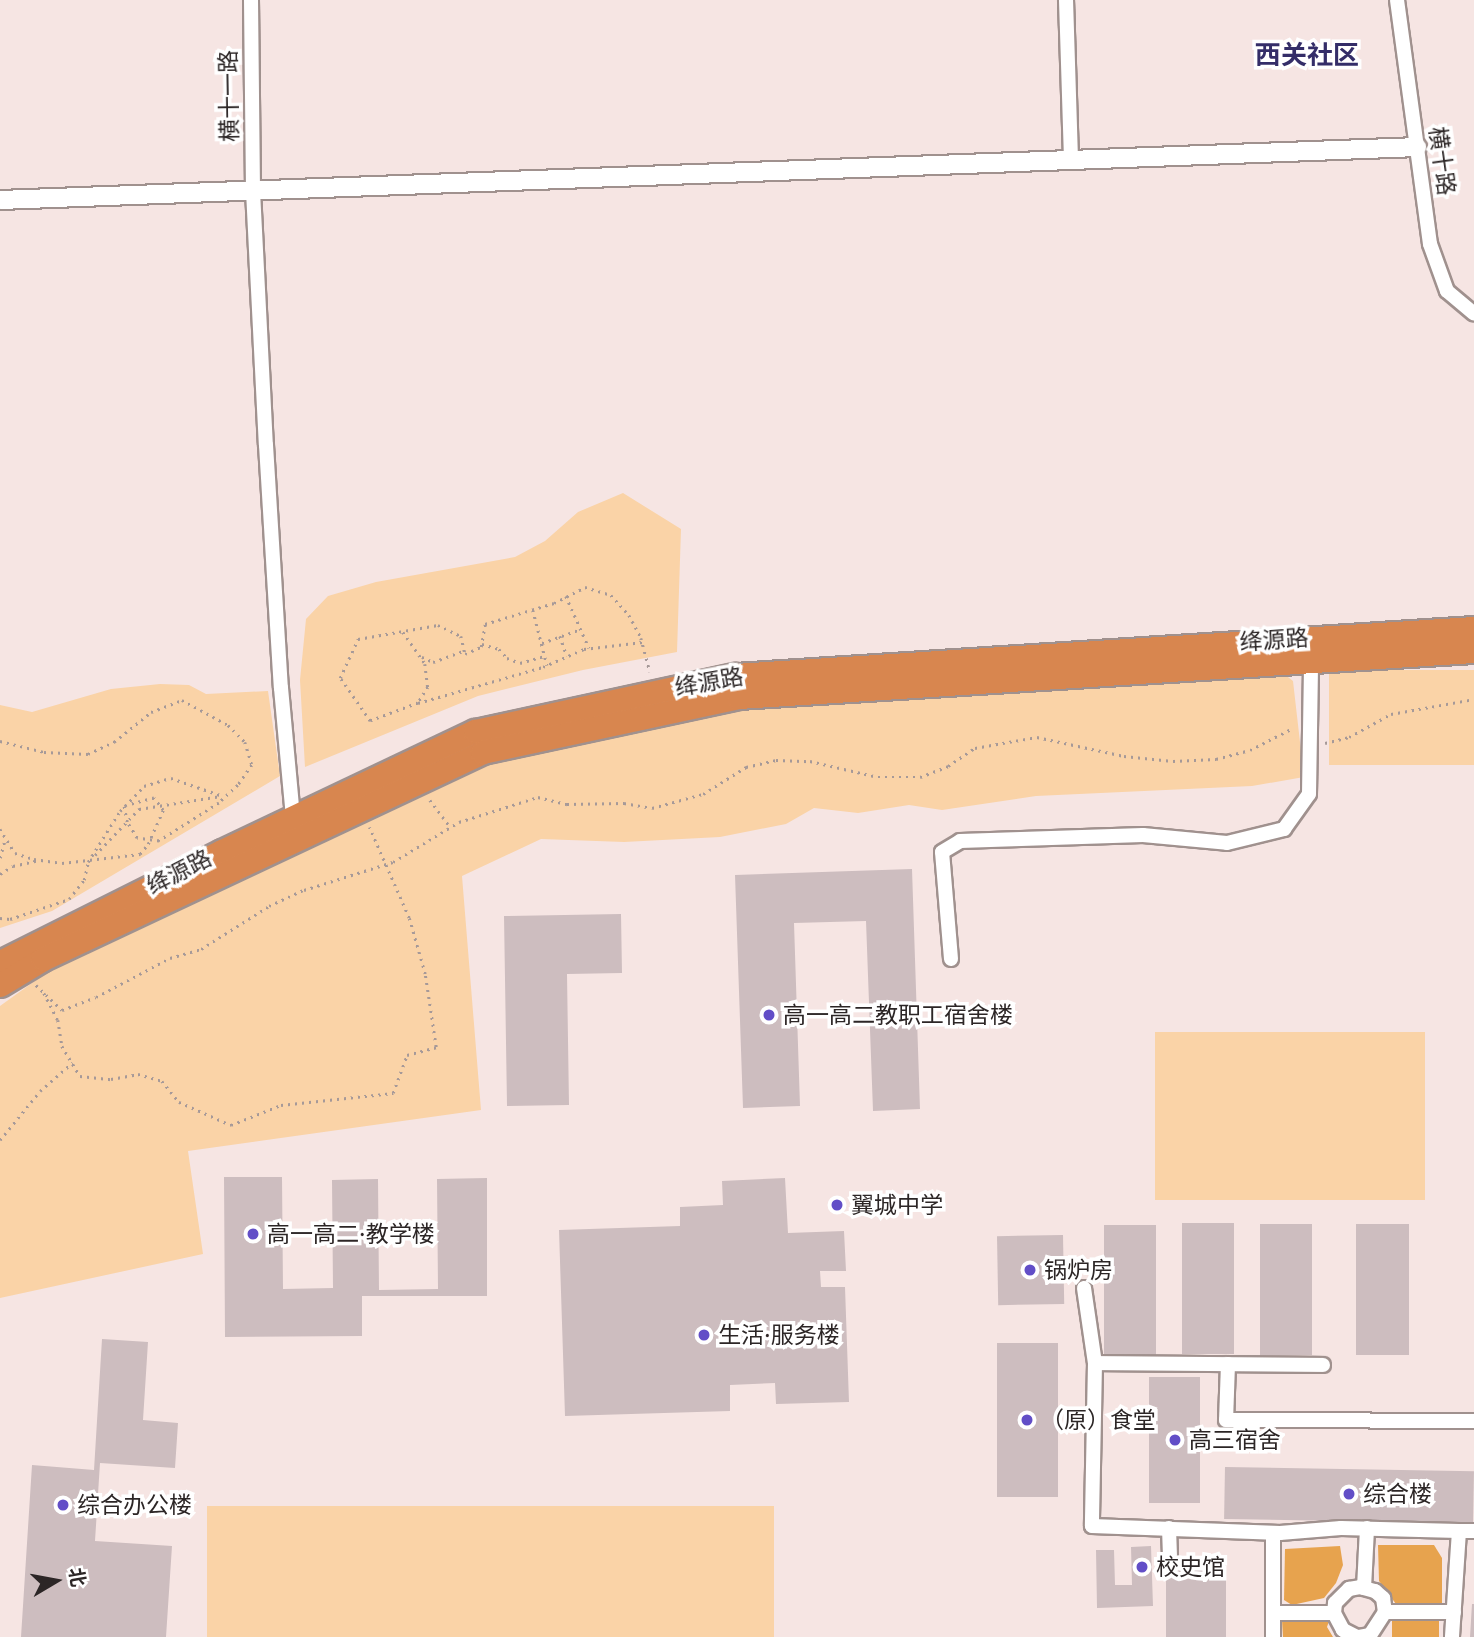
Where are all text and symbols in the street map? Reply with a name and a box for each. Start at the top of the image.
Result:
district label: 西关社区 [1255,39,1359,71]
street label: 横十一路 [214,50,244,142]
street label: 横十路 [1424,125,1460,197]
street label: 绛源路 [1239,624,1309,656]
street label: 绛源路 [673,662,745,702]
street label: 绛源路 [142,844,216,900]
place label: 高一高二教职工宿舍楼 [783,1001,1013,1029]
marker: 高一高二教职工宿舍楼 [761,1007,777,1023]
place label: 翼城中学 [851,1191,943,1219]
marker: 翼城中学 [829,1197,845,1213]
place label: 高一高二·教学楼 [267,1220,435,1248]
marker: 高一高二·教学楼 [245,1226,261,1242]
place label: 锅炉房 [1044,1256,1113,1284]
marker: 锅炉房 [1022,1262,1038,1278]
place label: 生活·服务楼 [718,1321,840,1349]
marker: 生活·服务楼 [696,1327,712,1343]
place label: （原）食堂 [1041,1406,1156,1434]
marker: （原）食堂 [1019,1412,1035,1428]
place label: 高三宿舍 [1189,1426,1281,1454]
marker: 高三宿舍 [1167,1432,1183,1448]
place label: 综合楼 [1363,1480,1432,1508]
marker: 综合楼 [1341,1486,1357,1502]
place label: 综合办公楼 [77,1491,192,1519]
marker: 综合办公楼 [55,1497,71,1513]
north arrow [21,1546,91,1616]
place label: 校史馆 [1156,1553,1225,1581]
marker: 校史馆 [1134,1559,1150,1575]
text: 北 [64,1566,90,1589]

